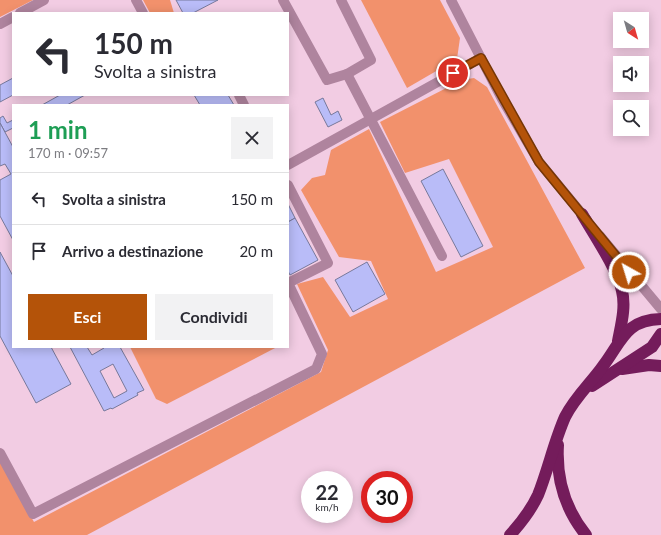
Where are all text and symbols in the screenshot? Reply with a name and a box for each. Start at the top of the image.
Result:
north arrow [613,12,649,48]
map controls [613,12,649,136]
text: 150 m [94,26,173,60]
icon: left [28,28,80,80]
pin [436,56,470,90]
button: sound [613,56,649,92]
text: Svolta a sinistra [94,60,216,82]
icon: arrive [442,62,464,84]
button: search [613,100,649,136]
text: 1 min [28,115,88,144]
button: close [231,117,273,159]
text: 170 m · 09:57 [28,145,108,161]
icon: left [28,188,50,210]
text: Svolta a sinistra [62,190,166,208]
text: 150 m [231,190,273,208]
icon: arrive [28,240,50,262]
text: Arrivo a destinazione [62,242,203,260]
text: 20 m [239,242,273,260]
position arrow [608,251,650,293]
button: Esci [28,294,147,340]
button: Condividi [155,294,273,340]
speed limit sign: 30 [361,471,413,523]
text: 22 [315,480,339,504]
text: km/h [315,501,339,513]

